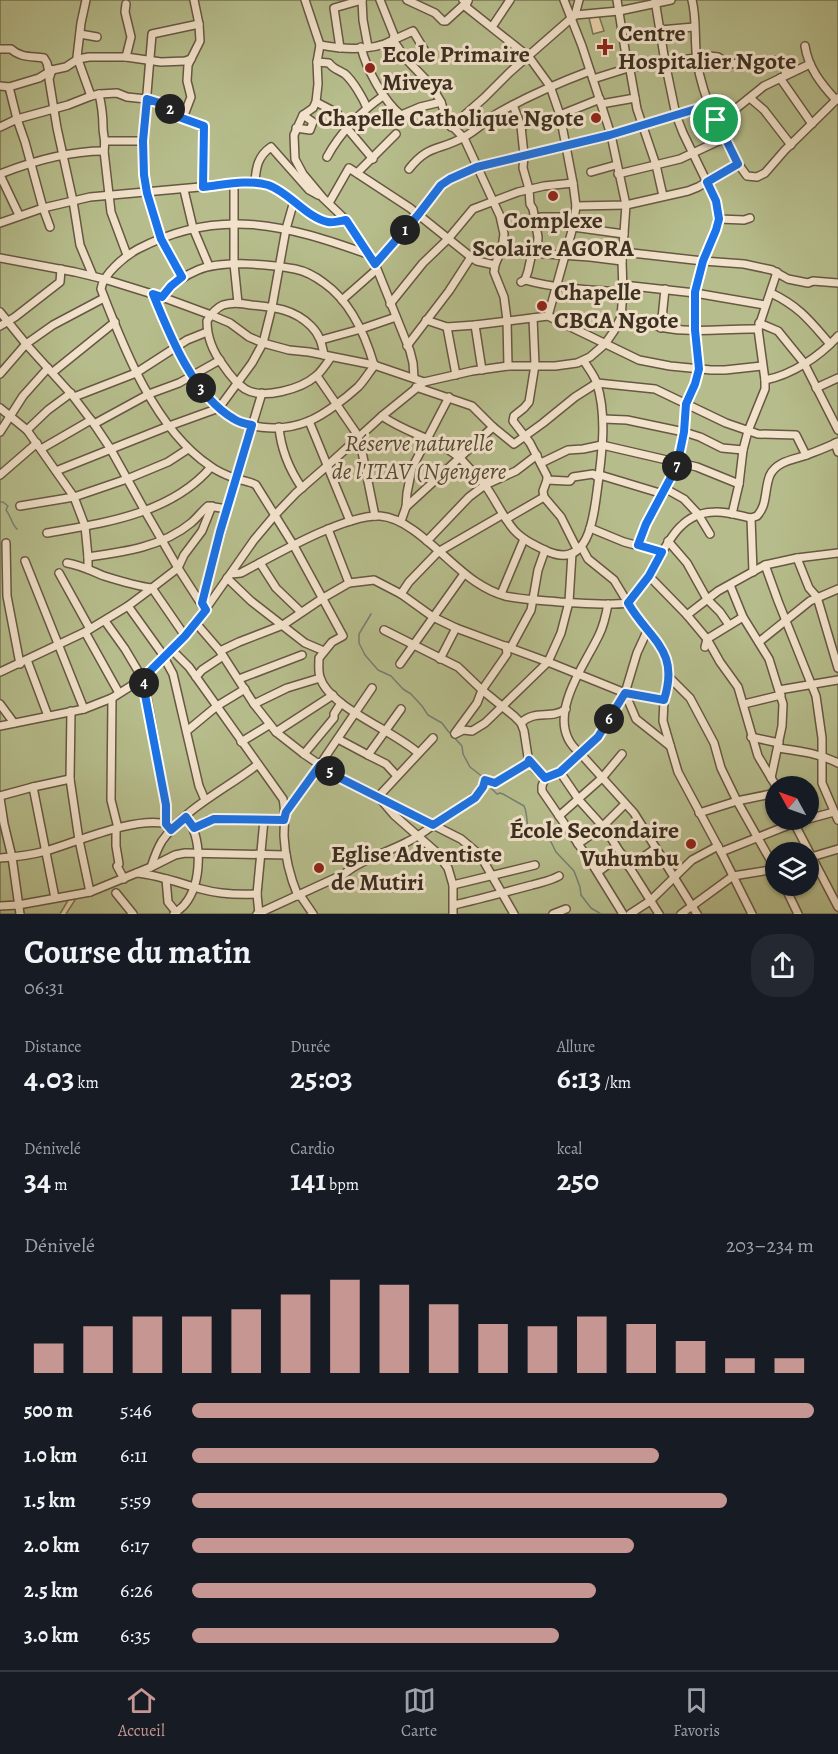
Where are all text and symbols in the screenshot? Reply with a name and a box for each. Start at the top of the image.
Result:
place label: Centre Hospitalier Ngote [618,17,796,77]
place label: Ecole Primaire Miveya [382,38,530,98]
marker: Centre Hospitalier Ngote [596,38,614,56]
marker: Ecole Primaire Miveya [363,61,377,75]
pin: 2 [155,94,185,124]
pin [690,94,741,145]
text: 2 [166,98,174,120]
place label: Chapelle Catholique Ngote [318,102,584,134]
icon: arrive [699,103,732,136]
marker: Chapelle Catholique Ngote [589,111,603,125]
marker: Complexe Scolaire AGORA [546,189,560,203]
place label: Complexe Scolaire AGORA [472,204,635,264]
pin: 1 [390,215,420,245]
text: 1 [402,219,408,241]
place label: Chapelle CBCA Ngote [554,276,678,336]
marker: Chapelle CBCA Ngote [535,299,549,313]
pin: 3 [186,373,216,403]
text: 3 [198,377,204,399]
park label: Réserve naturelle de l'ITAV (Ngengere [332,427,507,487]
pin: 7 [662,451,692,481]
text: 7 [674,455,680,477]
pin: 4 [129,668,159,698]
text: 4 [140,672,148,694]
pin: 6 [594,704,624,734]
text: 6 [605,708,613,730]
pin: 5 [315,756,345,786]
text: 5 [327,760,333,782]
north arrow [765,776,819,830]
map controls [765,776,819,896]
place label: École Secondaire Vuhumbu [509,814,680,874]
marker: École Secondaire Vuhumbu [684,837,698,851]
place label: Eglise Adventiste de Mutiri [331,838,502,898]
button: layers [765,842,819,896]
marker: Eglise Adventiste de Mutiri [312,861,326,875]
text: Course du matin [24,929,251,974]
button: share [751,934,814,997]
text: 06:31 [24,974,64,1001]
text: Distance [24,1036,81,1058]
text: Durée [290,1036,331,1058]
text: Allure [557,1036,595,1058]
text: 4.03 [24,1058,74,1098]
text: 25:03 [290,1058,353,1098]
text: 6:13 [557,1058,601,1098]
text: km [74,1072,99,1094]
text: /km [601,1072,631,1094]
text: Dénivelé [24,1138,81,1160]
text: Cardio [290,1138,335,1160]
text: kcal [557,1138,582,1160]
text: 34 [24,1160,51,1200]
text: 141 [290,1160,326,1200]
text: 250 [557,1160,599,1200]
text: m [51,1174,67,1196]
text: bpm [326,1174,359,1196]
text: Dénivelé [24,1232,95,1259]
text: 203–234 m [726,1232,814,1259]
text: 500 m [24,1397,73,1424]
text: 5:46 [120,1397,152,1424]
text: 1.0 km [24,1442,77,1469]
text: 6:11 [120,1442,148,1469]
text: 1.5 km [24,1487,76,1514]
text: 5:59 [120,1487,151,1514]
text: 2.0 km [24,1532,80,1559]
text: 6:17 [120,1532,149,1559]
text: 2.5 km [24,1577,78,1604]
text: 6:26 [120,1577,153,1604]
text: 3.0 km [24,1622,79,1649]
text: 6:35 [120,1622,151,1649]
tab: Accueil [118,1684,165,1742]
tab: Carte [401,1684,437,1742]
tab: Favoris [673,1684,720,1742]

